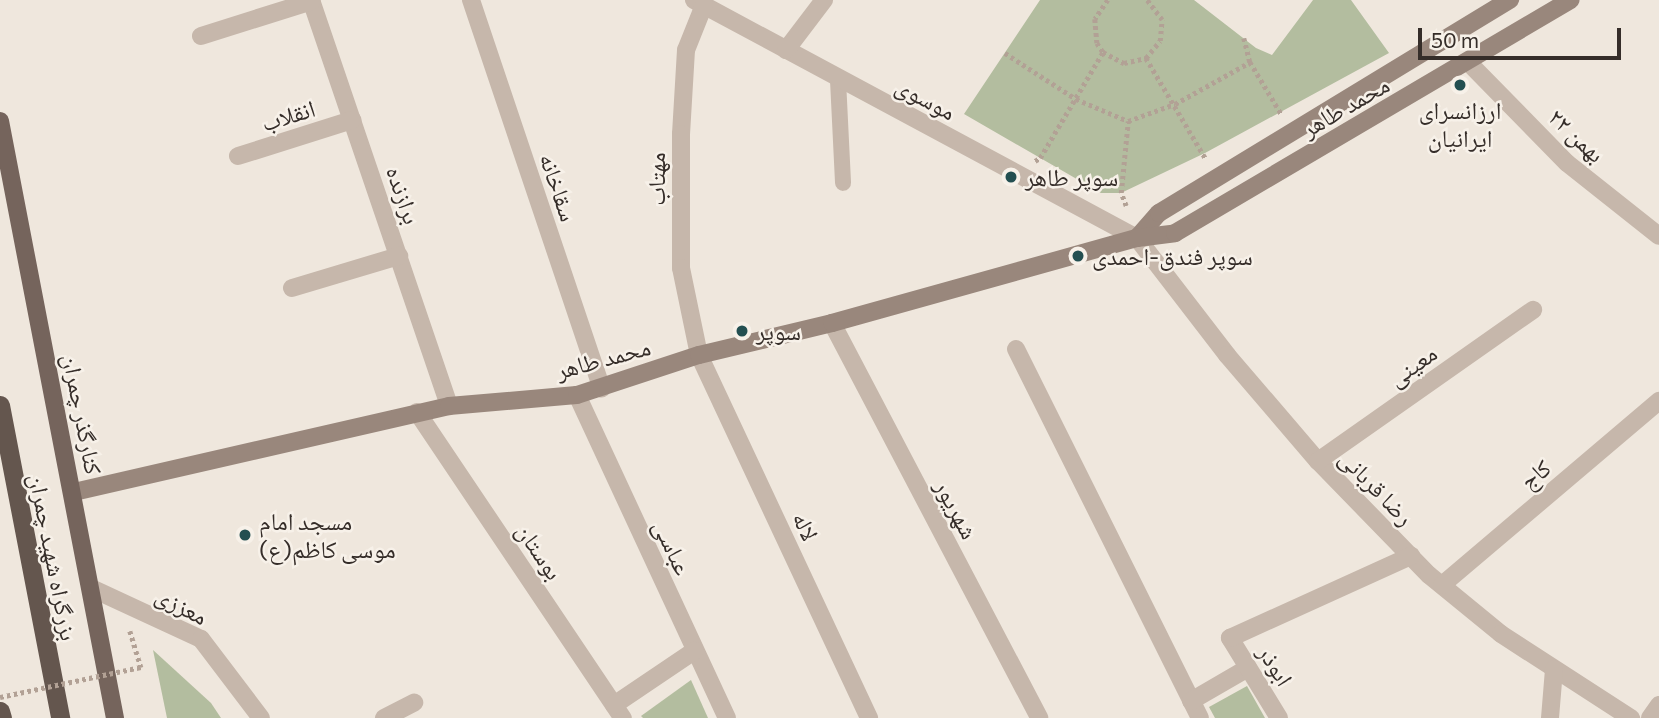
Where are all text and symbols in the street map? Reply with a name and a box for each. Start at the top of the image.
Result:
scale bar [1421,14,1624,58]
text: 50 m [1431,27,1479,52]
street label: محمد طاهر [1296,69,1394,143]
street label: موسوی [891,70,961,126]
marker: ارزانسرای ایرانیان [1452,77,1468,93]
street label: انقلاب [258,93,318,137]
place label: ارزانسرای ایرانیان [1419,96,1501,152]
street label: ۲۲ بهمن [1543,102,1611,168]
street label: سقاخانه [534,149,584,225]
street label: مهتاب [642,152,670,206]
street label: برازنده [381,162,427,228]
place label: سوپر طاهر [1025,163,1118,191]
marker: سوپر طاهر [1003,169,1019,185]
place label: سوپر فندق-احمدی [1092,242,1253,270]
marker: سوپر فندق-احمدی [1070,248,1086,264]
place label: سوپر [756,317,801,345]
marker: سوپر [734,323,750,339]
street label: محمد طاهر [553,332,653,384]
street label: معینی [1382,338,1442,392]
street label: کنارگذر چمران [57,351,109,477]
street label: رضا قربانی [1334,443,1420,531]
street label: کاج [1514,453,1556,495]
street label: بزرگراه شهید چمران [24,471,84,643]
street label: شهریور [929,474,985,544]
place label: مسجد امام موسی کاظم(ع) [259,507,396,563]
street label: لاله [787,507,825,545]
street label: عباسی [648,515,698,579]
street label: بوستان [511,517,569,585]
marker: مسجد امام موسی کاظم(ع) [237,527,253,543]
street label: معززی [151,579,213,631]
street label: ابوذر [1252,639,1300,691]

